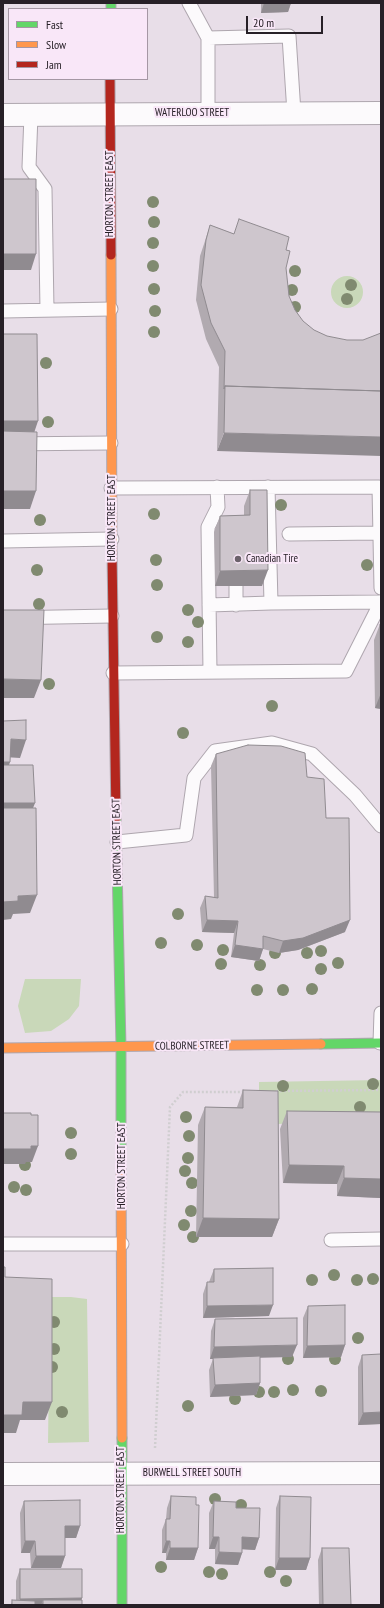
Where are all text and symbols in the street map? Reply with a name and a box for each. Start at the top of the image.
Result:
legend [8,8,148,80]
scale bar [248,8,325,34]
text: 20 m [253,15,274,30]
text: Fast [46,17,63,32]
text: Slow [46,37,66,52]
text: Jam [46,57,62,72]
street label: WATERLOO STREET [155,106,229,120]
street label: HORTON STREET EAST [103,151,117,237]
street label: HORTON STREET EAST [105,475,119,561]
place label: Canadian Tire [246,552,298,566]
marker: Canadian Tire [233,554,243,564]
street label: HORTON STREET EAST [110,799,124,885]
street label: COLBORNE STREET [155,1039,229,1053]
street label: HORTON STREET EAST [115,1123,129,1209]
street label: HORTON STREET EAST [114,1447,128,1533]
street label: BURWELL STREET SOUTH [143,1466,241,1480]

